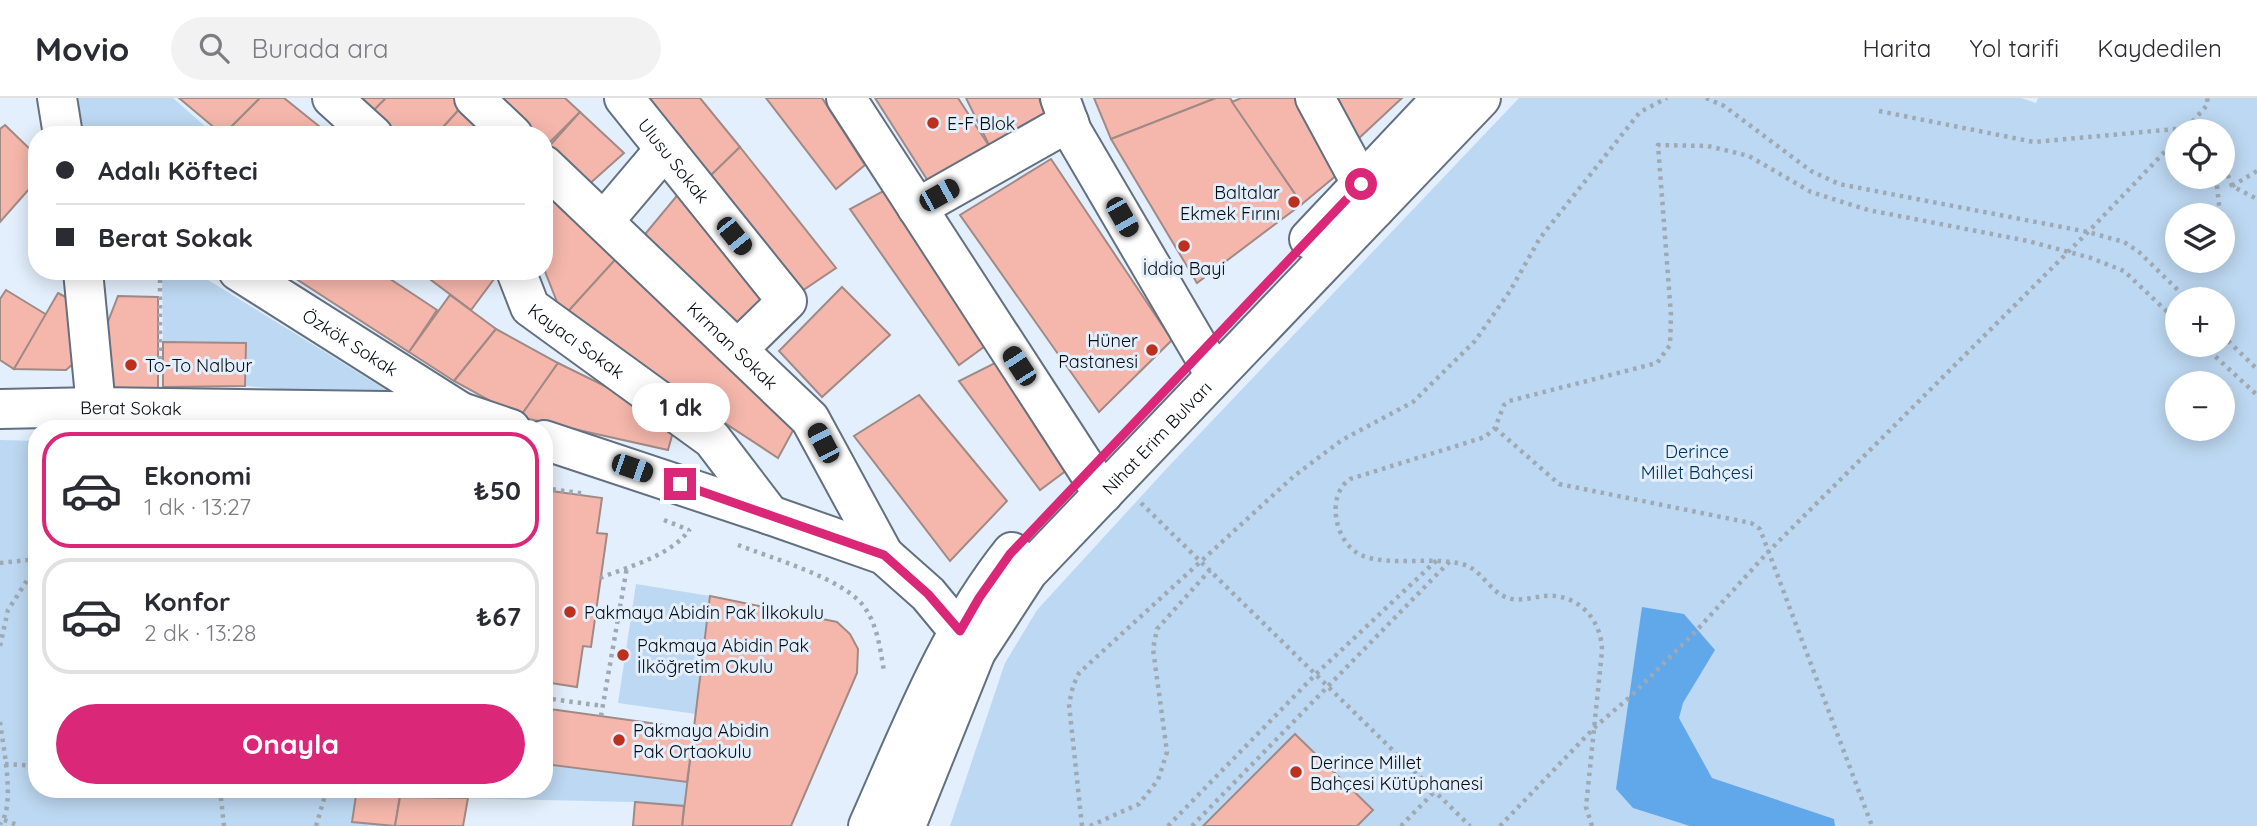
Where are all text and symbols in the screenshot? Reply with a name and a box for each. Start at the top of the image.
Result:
search box [171,17,661,80]
text: Movio [35,28,129,69]
icon: search [195,29,233,67]
text: Burada ara [251,32,388,65]
text: Harita [1863,33,1931,63]
text: Yol tarifi [1969,33,2059,63]
text: Kaydedilen [2097,33,2222,63]
place label: E-F Blok [947,112,1015,135]
street label: Ulusu Sokak [633,113,715,207]
marker: E-F Blok [925,115,941,131]
map controls [2165,119,2235,441]
button: locate [2165,119,2235,189]
text: Adalı Köfteci [98,154,258,187]
route start [1345,168,1377,200]
car [916,176,963,214]
place label: Baltalar Ekmek Fırını [1180,181,1280,225]
car [1103,194,1142,240]
marker: Baltalar Ekmek Fırını [1286,194,1302,210]
button: layers [2165,203,2235,273]
car [713,213,756,259]
text: Berat Sokak [98,221,253,254]
marker: İddia Bayi [1176,238,1192,254]
place label: İddia Bayi [1143,257,1225,280]
button: + [2165,287,2235,357]
street label: Kırman Sokak [683,297,783,394]
street label: Kayacı Sokak [524,298,629,383]
street label: Özkök Sokak [298,303,402,381]
place label: Hüner Pastanesi [1058,329,1138,373]
marker: Hüner Pastanesi [1144,342,1160,358]
car [999,343,1040,389]
place label: To-To Nalbur [145,354,252,377]
marker: To-To Nalbur [123,357,139,373]
button: − [2165,371,2235,441]
street label: Nihat Erim Bulvarı [1097,376,1216,499]
callout: 1 dk [631,382,729,432]
text: 1 dk [660,393,702,422]
street label: Berat Sokak [80,395,182,420]
car [804,420,843,466]
park label: Derince Millet Bahçesi [1641,440,1753,484]
car [609,451,656,485]
icon: car [60,459,123,522]
text: Ekonomi [144,459,251,492]
route end [664,468,696,500]
text: ₺50 [474,474,521,507]
text: 1 dk · 13:27 [144,492,251,521]
icon: car [60,585,123,648]
text: Konfor [144,585,230,618]
text: ₺67 [476,600,521,633]
place label: Pakmaya Abidin Pak İlkokulu [584,601,824,624]
marker: Pakmaya Abidin Pak İlkokulu [562,604,578,620]
text: 2 dk · 13:28 [144,618,256,647]
place label: Pakmaya Abidin Pak İlköğretim Okulu [637,634,809,678]
marker: Pakmaya Abidin Pak İlköğretim Okulu [615,647,631,663]
button: Onayla [56,704,525,784]
place label: Pakmaya Abidin Pak Ortaokulu [633,719,769,763]
marker: Pakmaya Abidin Pak Ortaokulu [611,732,627,748]
place label: Derince Millet Bahçesi Kütüphanesi [1310,751,1483,795]
marker: Derince Millet Bahçesi Kütüphanesi [1288,764,1304,780]

